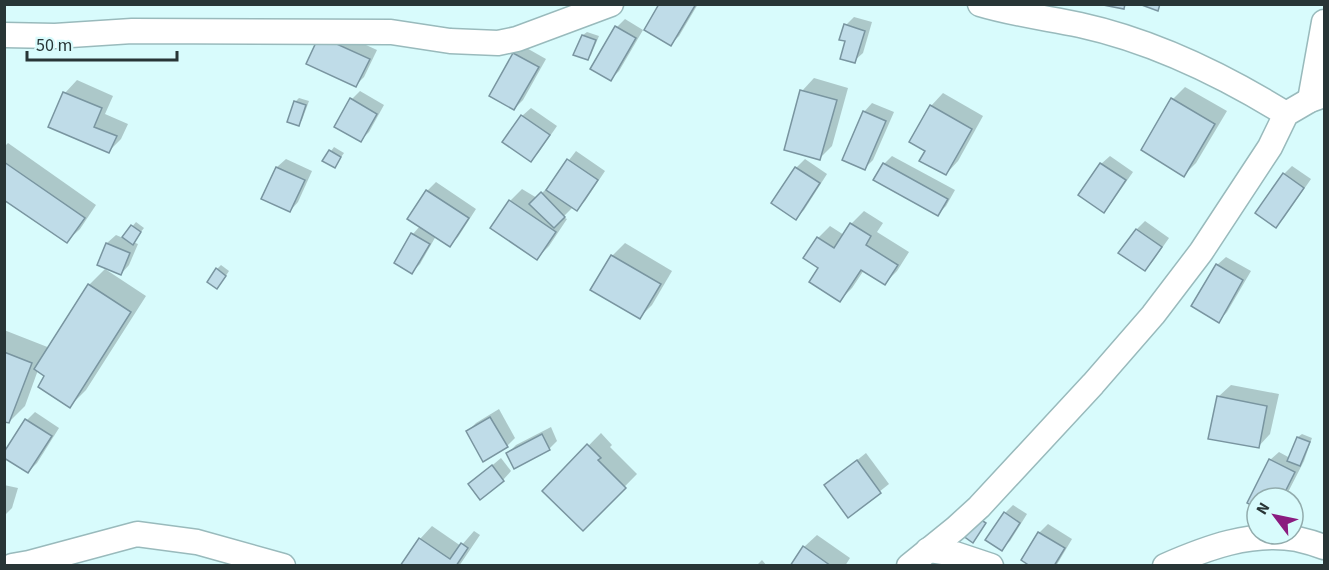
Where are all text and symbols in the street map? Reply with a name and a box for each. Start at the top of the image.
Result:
scale bar [27,24,177,62]
text: 50 m [36,33,72,58]
north arrow [1245,486,1305,546]
text: N [1251,498,1275,519]

